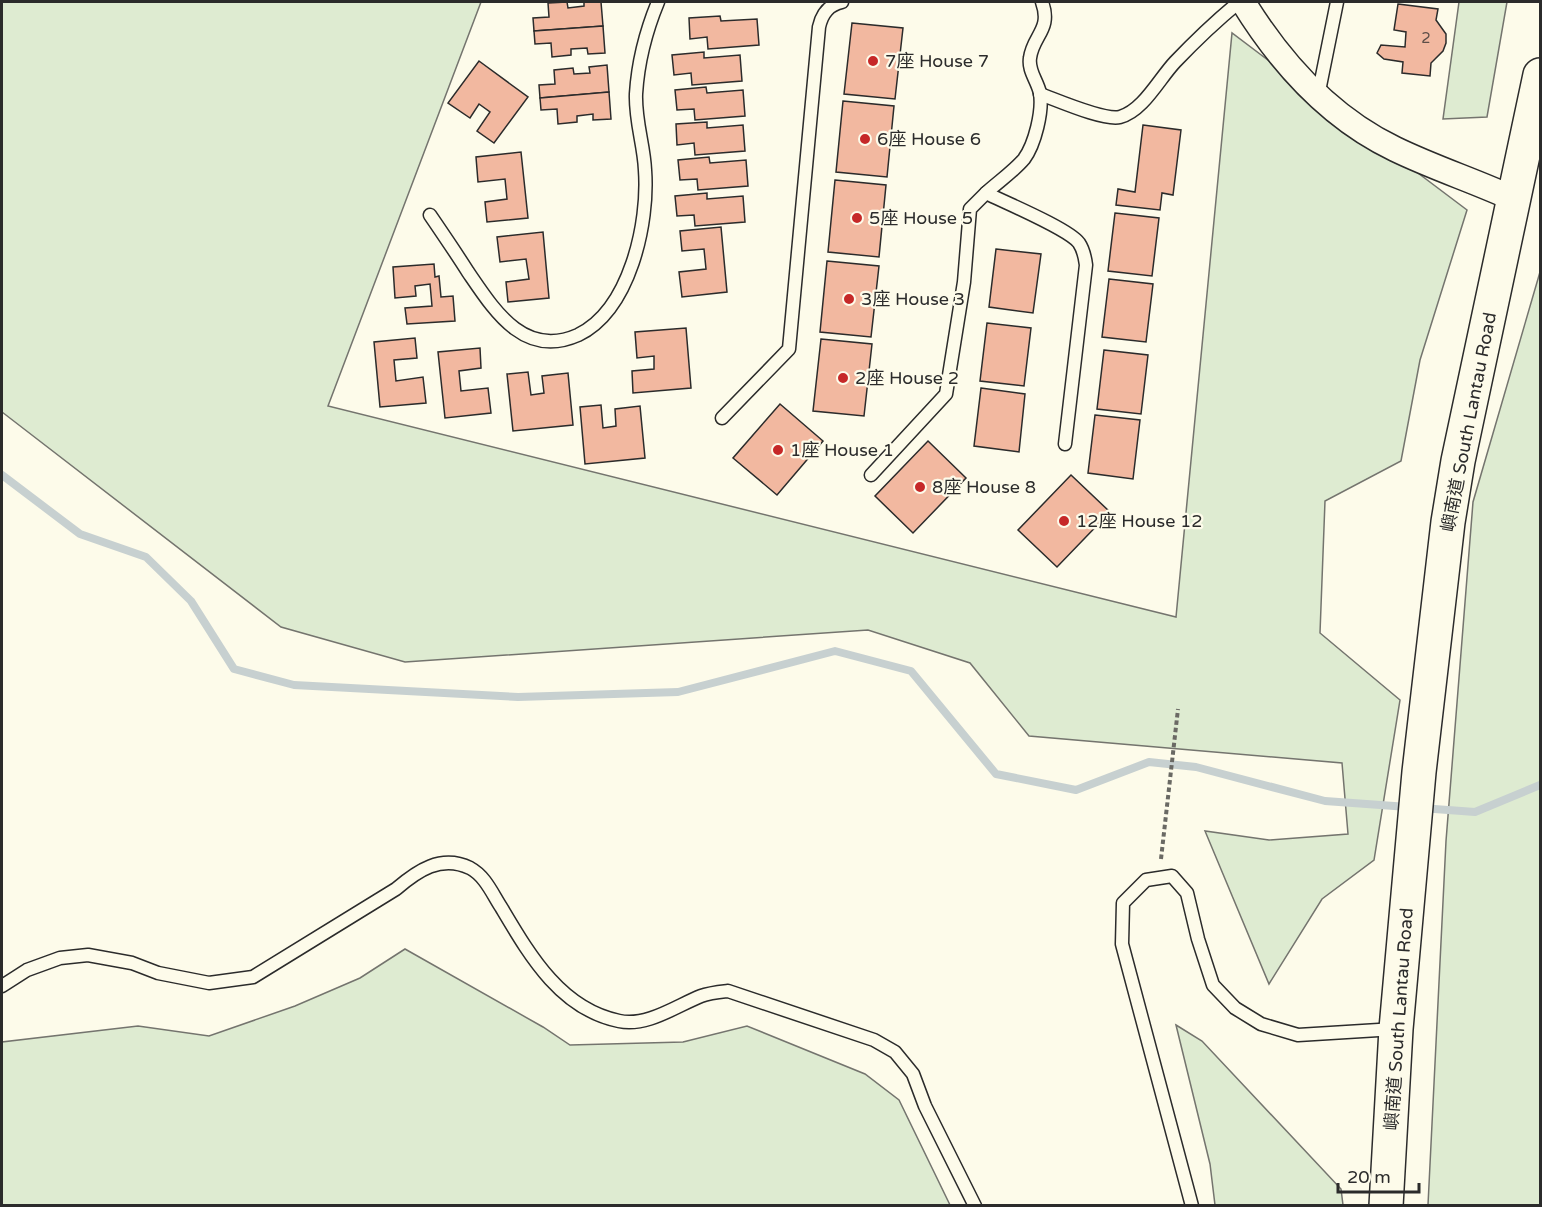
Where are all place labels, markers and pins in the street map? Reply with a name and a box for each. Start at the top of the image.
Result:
place label: 7座 House 7 [885,50,989,72]
marker: 7座 House 7 [866,54,880,68]
place label: 6座 House 6 [877,128,981,150]
marker: 6座 House 6 [858,132,872,146]
place label: 5座 House 5 [869,207,973,229]
marker: 5座 House 5 [850,211,864,225]
place label: 3座 House 3 [861,288,965,310]
marker: 3座 House 3 [842,292,856,306]
place label: 2座 House 2 [855,367,959,389]
marker: 2座 House 2 [836,371,850,385]
place label: 1座 House 1 [790,439,894,461]
marker: 1座 House 1 [771,443,785,457]
place label: 8座 House 8 [932,476,1036,498]
marker: 8座 House 8 [913,480,927,494]
place label: 12座 House 12 [1076,510,1203,532]
marker: 12座 House 12 [1057,514,1071,528]

